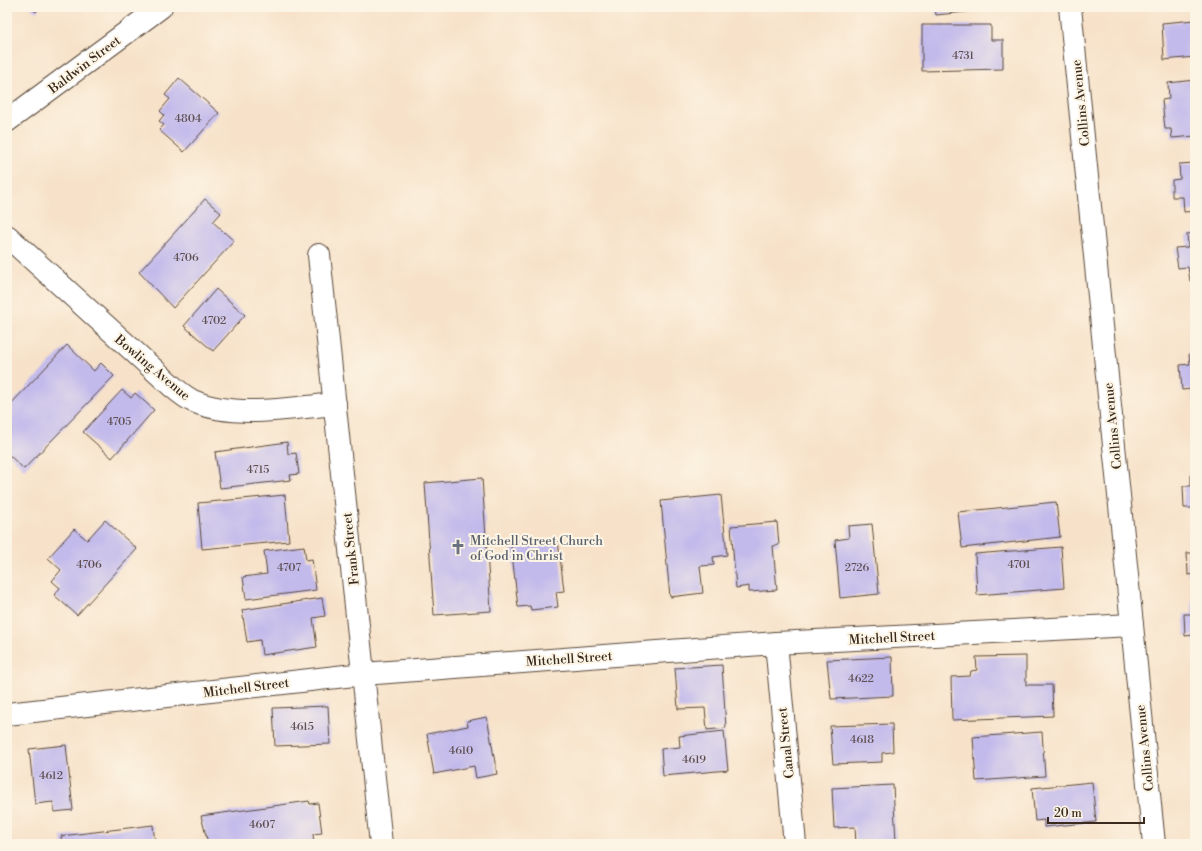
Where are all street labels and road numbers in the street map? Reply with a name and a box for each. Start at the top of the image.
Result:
street label: Baldwin Street [45,32,124,98]
street label: Collins Avenue [1068,58,1094,147]
street label: Bowling Avenue [111,331,194,404]
street label: Collins Avenue [1100,381,1126,470]
street label: Frank Street [339,511,363,586]
street label: Mitchell Street [848,628,936,648]
street label: Mitchell Street [525,648,613,670]
street label: Mitchell Street [202,675,290,701]
street label: Collins Avenue [1132,703,1158,792]
street label: Canal Street [774,706,798,779]

